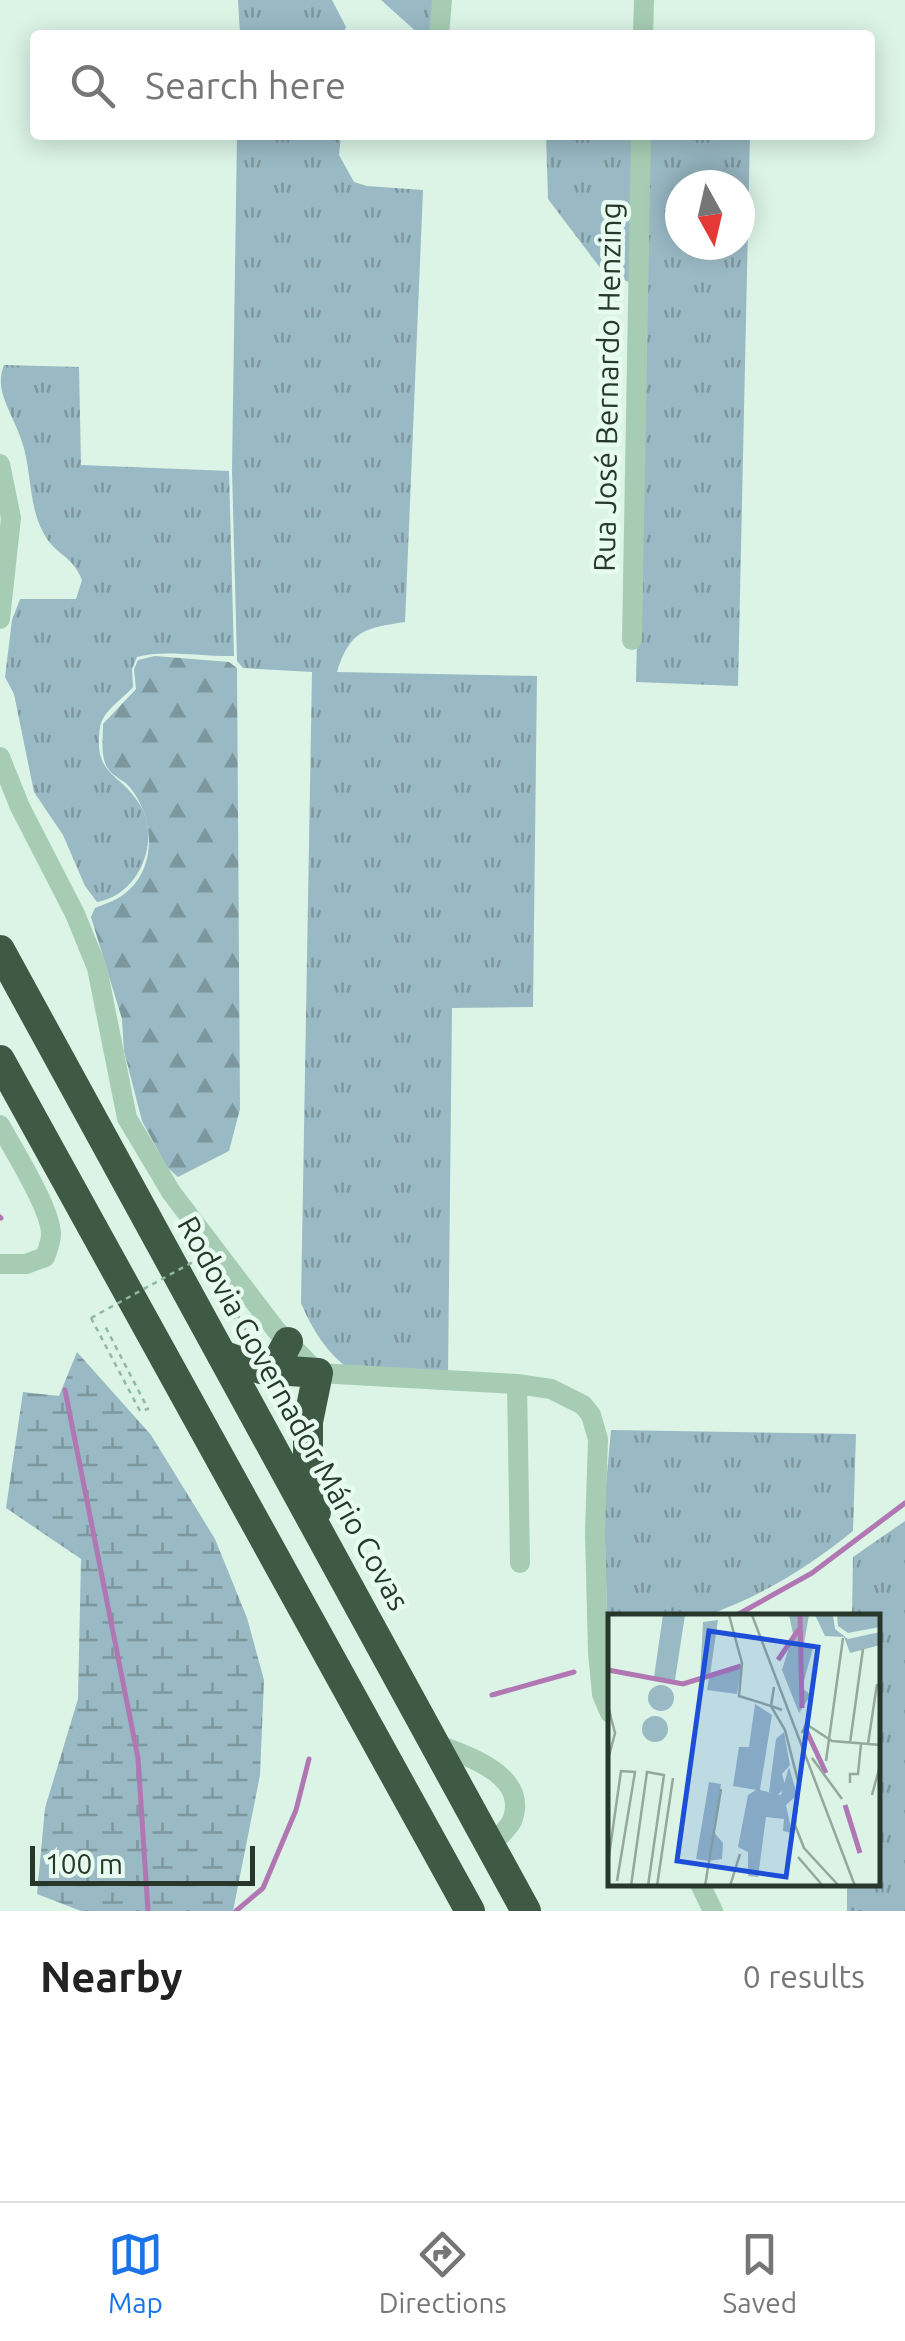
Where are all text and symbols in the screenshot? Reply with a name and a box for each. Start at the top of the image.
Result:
search box [30,30,875,140]
icon: search [65,58,120,113]
text: Search here [145,64,346,106]
north arrow [665,170,755,260]
street label: Rua José Bernardo Henzing [587,202,627,572]
street label: Rodovia Governador Mário Covas [171,1210,417,1616]
inset map [608,1614,880,1886]
scale bar [30,1841,255,1886]
text: 100 m [45,1848,123,1879]
text: Nearby [40,1953,183,2000]
text: 0 results [743,1958,865,1994]
tab: Map [108,2227,163,2318]
tab: Directions [379,2227,507,2318]
tab: Saved [723,2227,797,2318]

